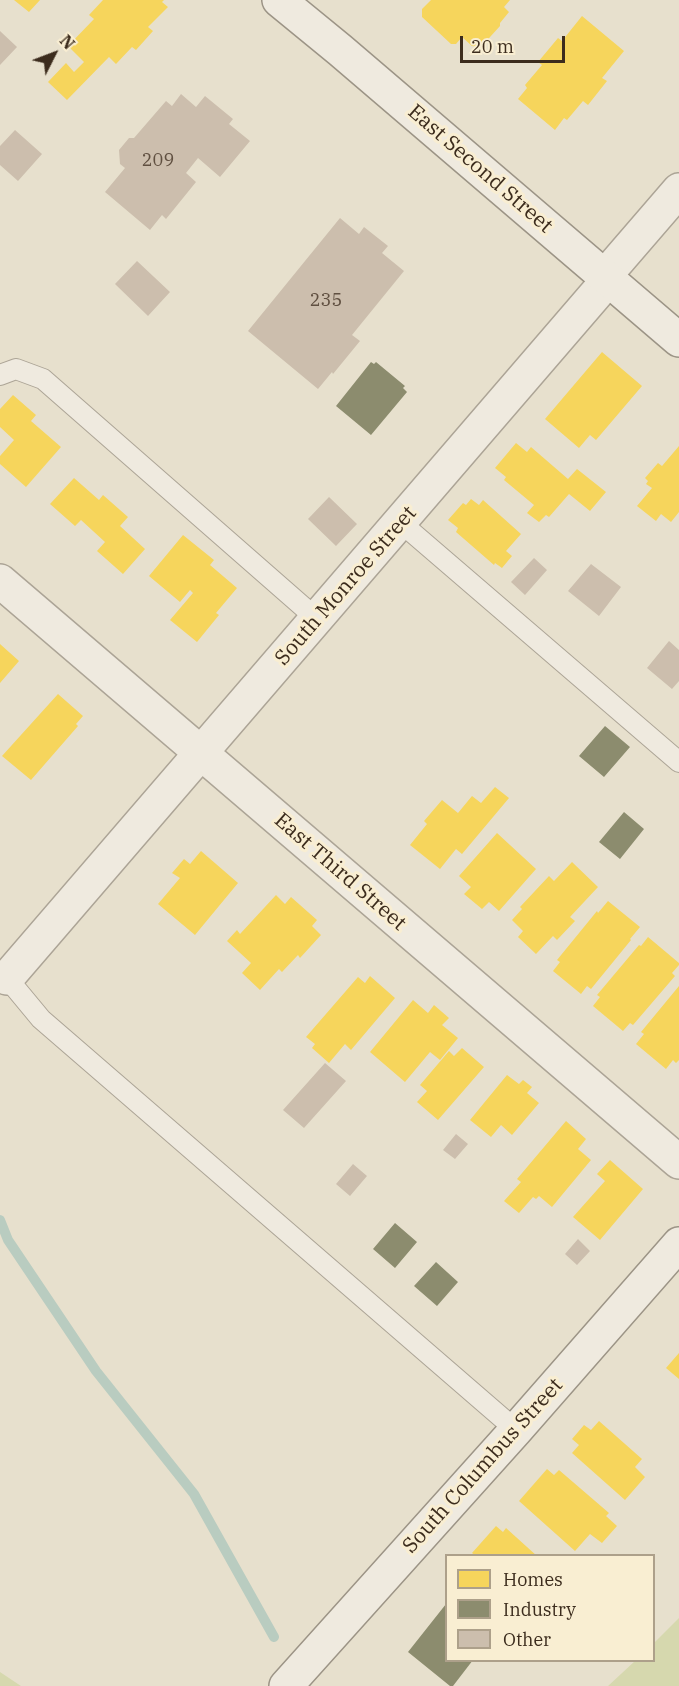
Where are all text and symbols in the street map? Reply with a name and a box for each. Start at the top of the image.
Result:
north arrow [24,24,84,84]
scale bar [463,24,568,62]
text: N [56,31,79,53]
text: 20 m [471,35,514,58]
street label: East Second Street [403,99,557,239]
house number: 209 [142,150,174,172]
house number: 235 [310,290,342,312]
street label: South Monroe Street [270,501,422,671]
street label: East Third Street [269,808,411,936]
street label: South Columbus Street [398,1373,568,1559]
legend [445,1554,655,1662]
text: Homes [503,1568,563,1591]
text: Industry [503,1598,576,1621]
text: Other [503,1628,551,1651]

